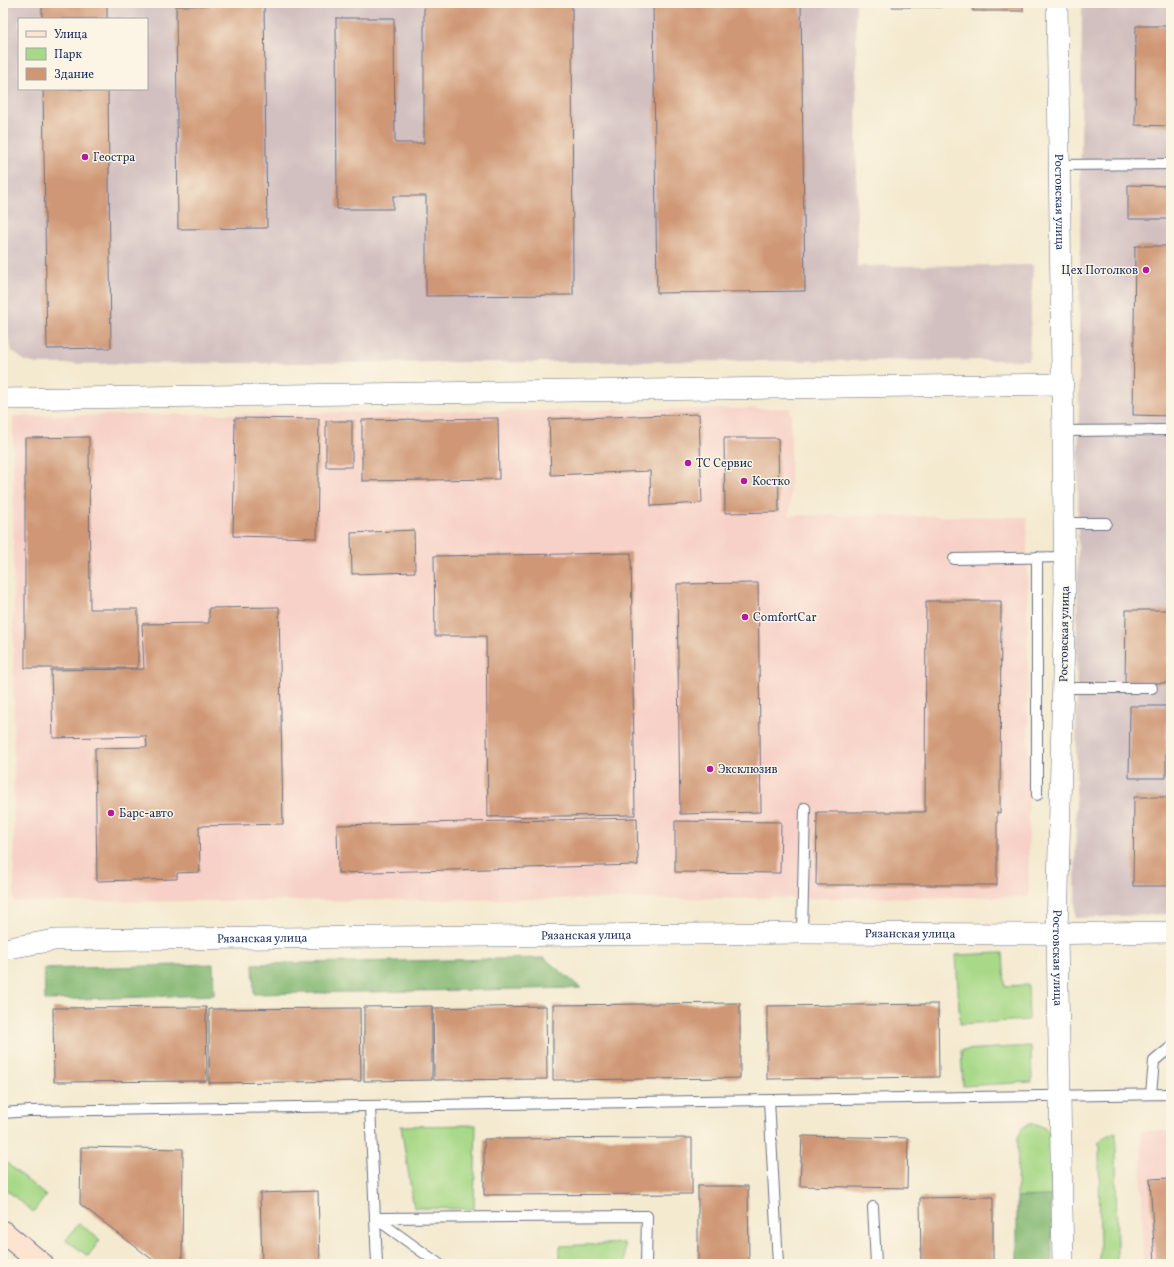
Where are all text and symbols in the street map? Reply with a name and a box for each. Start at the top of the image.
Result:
legend [18,18,148,90]
text: Улица [54,27,87,43]
text: Парк [54,47,82,63]
text: Здание [54,67,94,83]
place label: Геостра [93,150,135,166]
marker: Геостра [80,152,90,162]
street label: Ростовская улица [1050,154,1067,250]
place label: Цех Потолков [1061,263,1138,279]
marker: Цех Потолков [1141,265,1151,275]
place label: ТС Сервис [696,456,752,472]
marker: ТС Сервис [683,458,693,468]
place label: Костко [752,474,790,490]
marker: Костко [739,476,749,486]
street label: Ростовская улица [1056,586,1074,682]
place label: ComfortCar [753,610,816,626]
marker: ComfortCar [740,612,750,622]
place label: Эксклюзив [718,762,778,778]
marker: Эксклюзив [705,764,715,774]
place label: Барс-авто [119,806,173,822]
marker: Барс-авто [106,808,116,818]
street label: Ростовская улица [1048,909,1065,1006]
street label: Рязанская улица [865,926,956,943]
street label: Рязанская улица [541,928,632,944]
street label: Рязанская улица [217,931,308,947]

